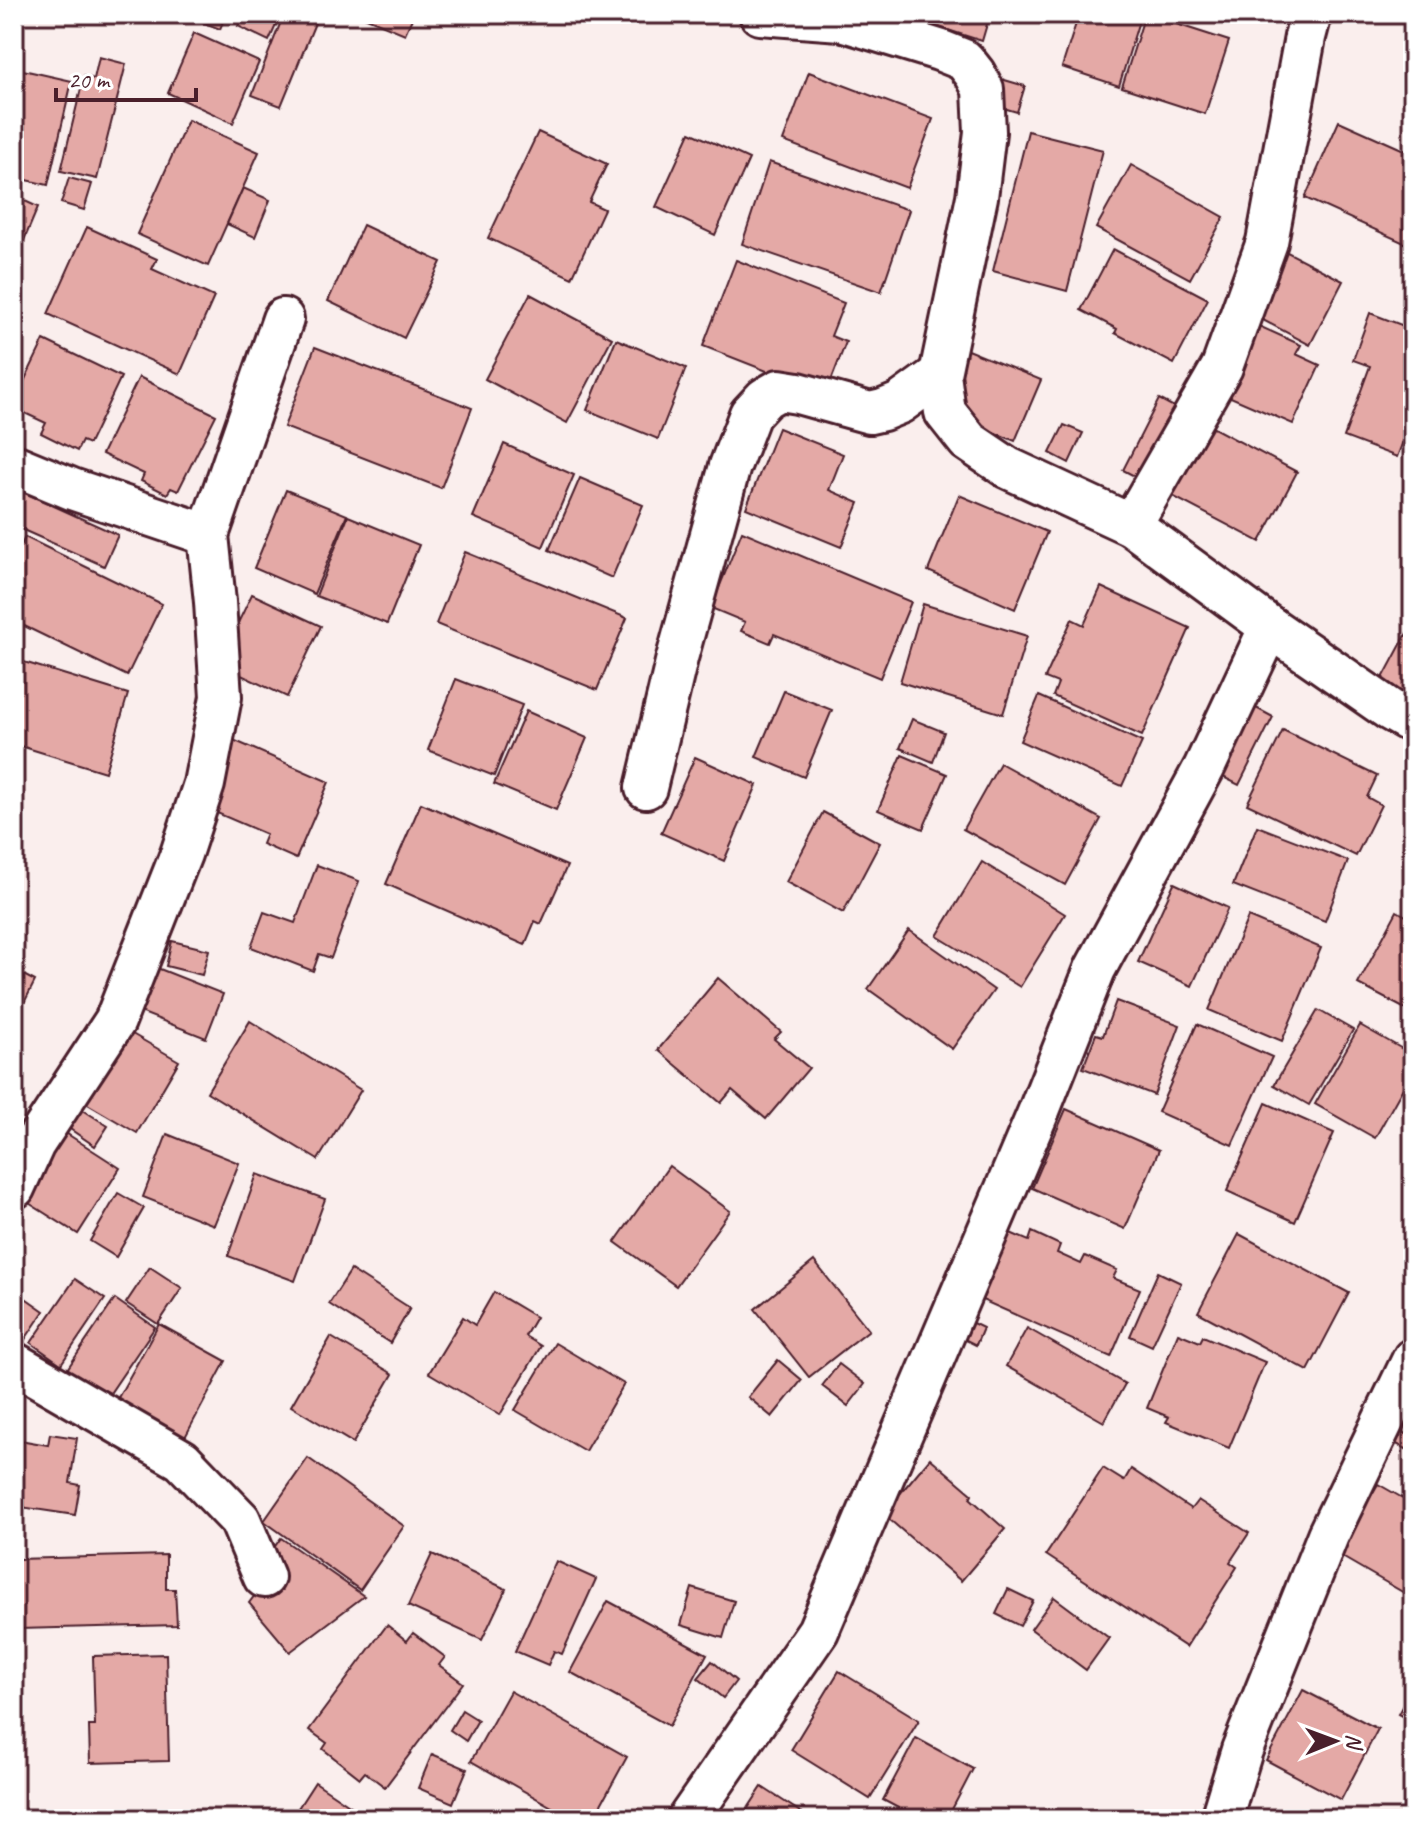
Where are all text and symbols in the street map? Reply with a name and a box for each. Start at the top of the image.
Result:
scale bar [56,52,196,102]
text: 20 m [68,65,111,95]
north arrow [1295,1701,1375,1781]
text: N [1340,1734,1368,1751]

